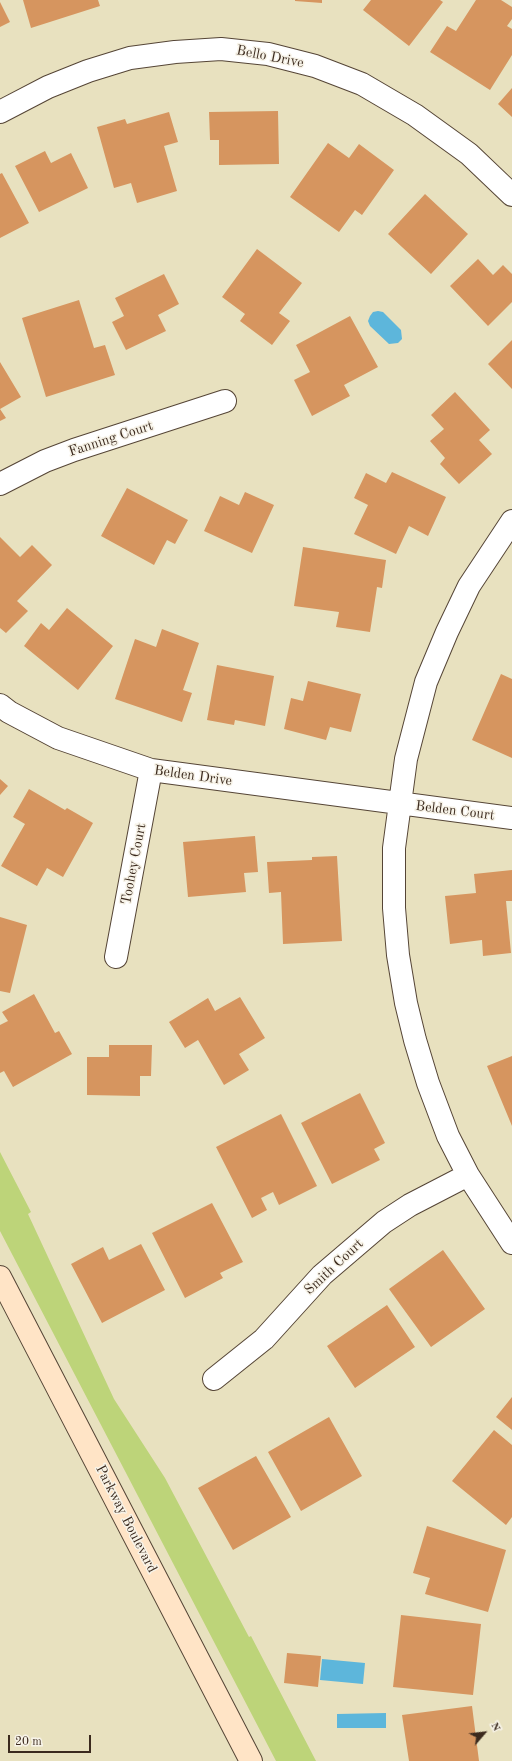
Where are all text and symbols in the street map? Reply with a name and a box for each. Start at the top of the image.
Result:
street label: Bello Drive [235,42,305,72]
street label: Fanning Court [67,417,155,461]
street label: Belden Drive [153,762,233,790]
street label: Belden Court [414,798,496,824]
street label: Toohey Court [118,822,150,906]
street label: Smith Court [301,1235,367,1299]
street label: Parkway Boulevard [92,1462,160,1576]
north arrow [464,1713,504,1753]
text: N [488,1721,502,1733]
scale bar [10,1727,93,1753]
text: 20 m [15,1736,42,1748]

